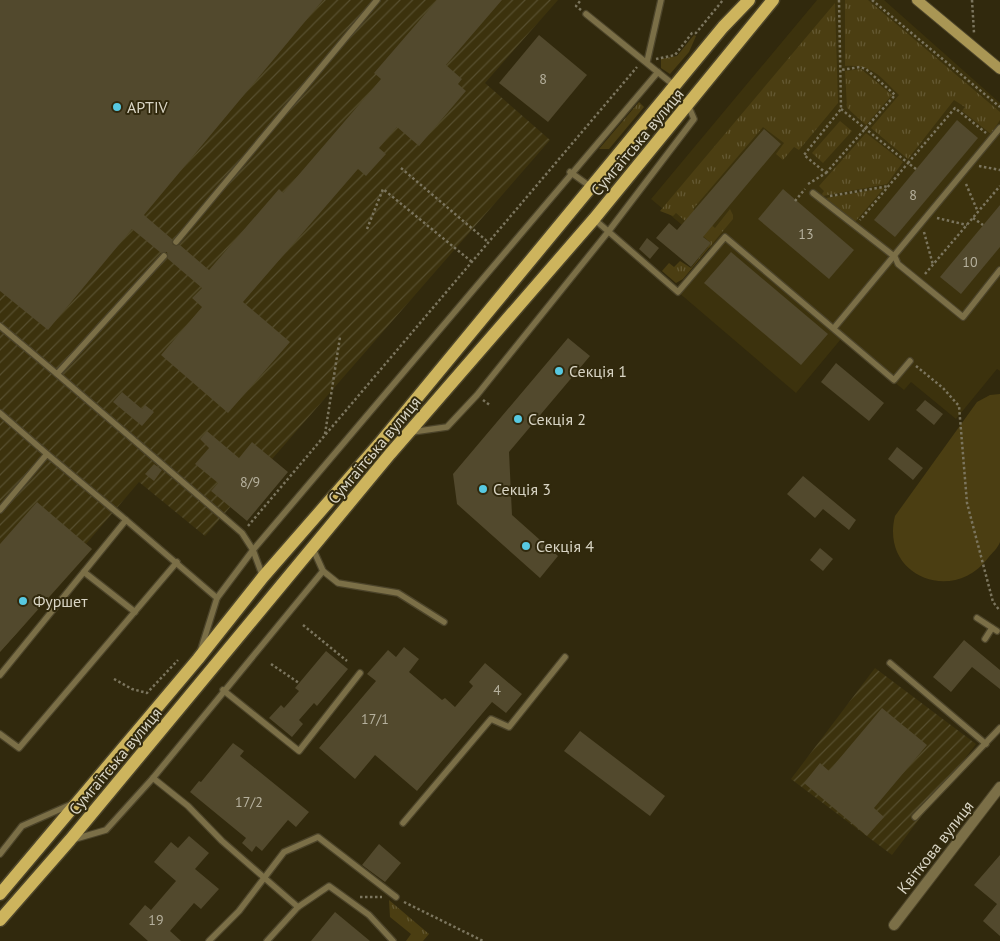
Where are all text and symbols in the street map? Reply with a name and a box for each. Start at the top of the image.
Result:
house number: 8 [539,70,547,88]
street label: Сумгаїтська вулиця [586,84,688,200]
place label: APTIV [127,97,169,117]
marker: APTIV [111,101,123,113]
house number: 8 [909,186,917,204]
house number: 13 [798,225,814,243]
house number: 10 [962,253,978,271]
place label: Секція 1 [569,361,627,381]
marker: Секція 1 [553,365,565,377]
street label: Сумгаїтська вулиця [323,392,425,508]
place label: Секція 2 [528,409,586,429]
marker: Секція 2 [512,413,524,425]
house number: 8/9 [240,473,260,491]
place label: Секція 3 [493,479,551,499]
marker: Секція 3 [477,483,489,495]
place label: Секція 4 [536,536,594,556]
marker: Секція 4 [520,540,532,552]
place label: Фуршет [33,591,88,611]
marker: Фуршет [17,595,29,607]
house number: 4 [493,681,501,699]
street label: Сумгаїтська вулиця [64,703,166,819]
house number: 17/1 [361,710,389,728]
house number: 17/2 [235,793,263,811]
street label: Квіткова вулиця [892,796,978,898]
house number: 19 [148,911,164,929]

